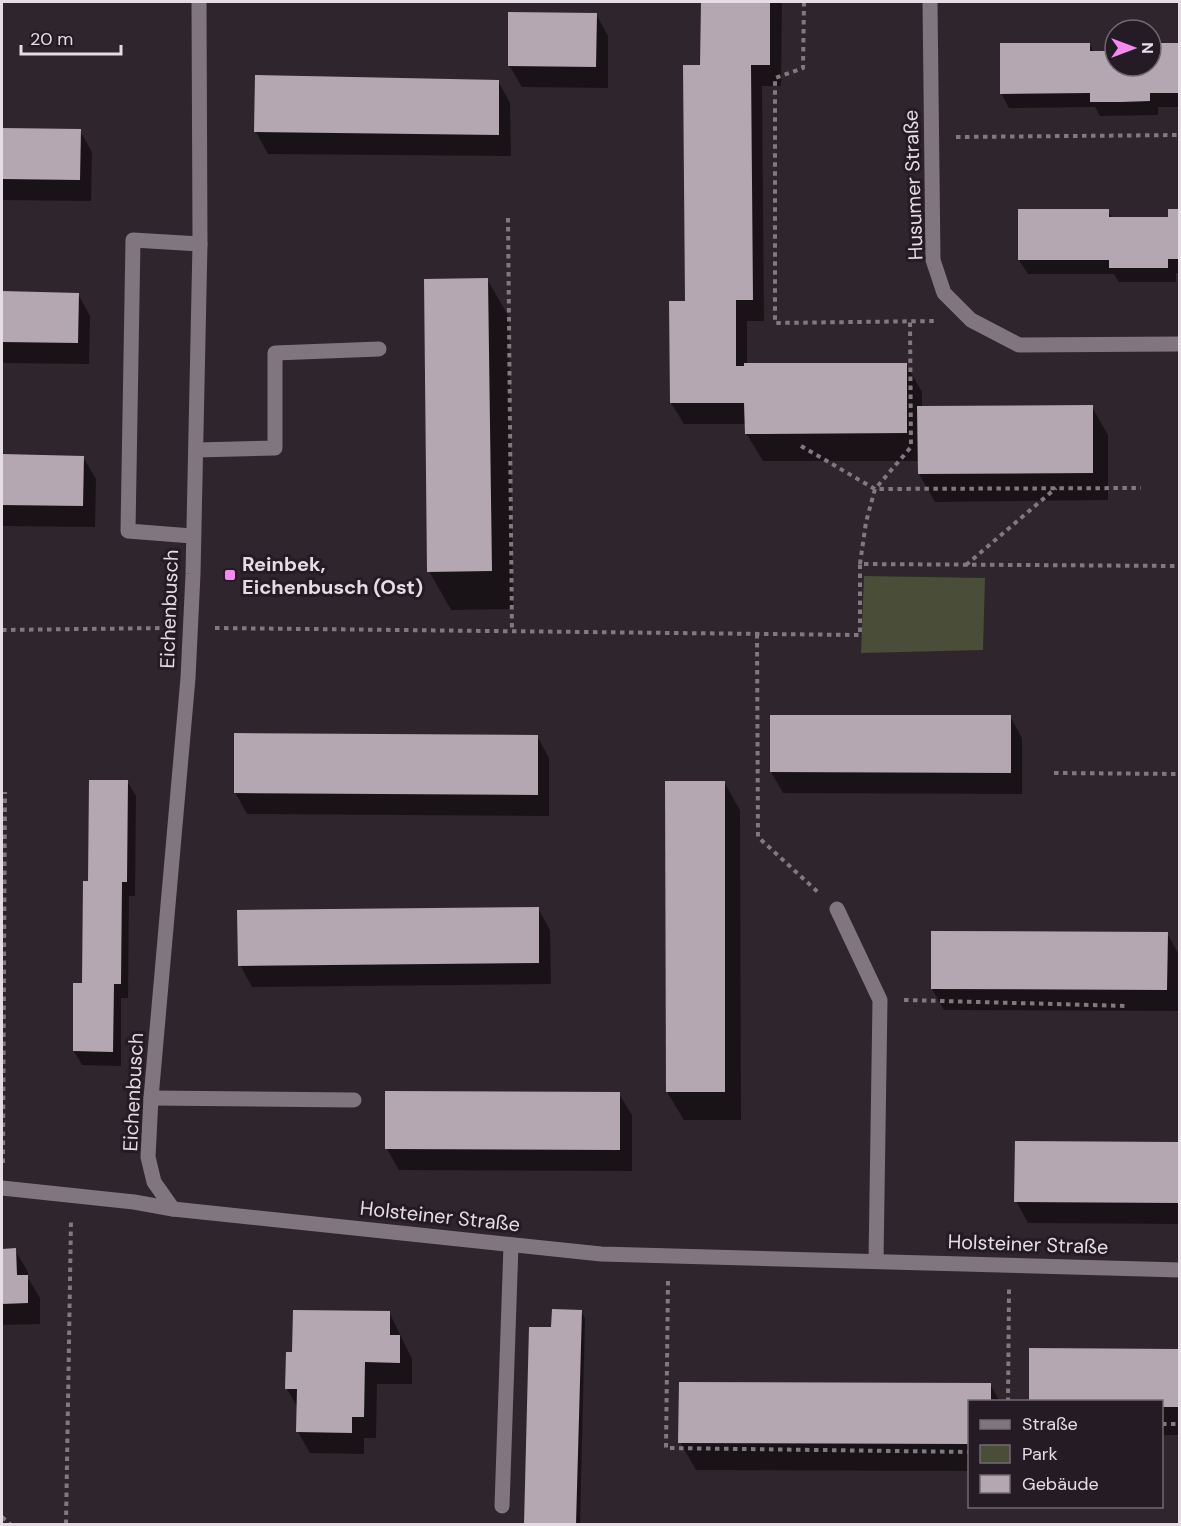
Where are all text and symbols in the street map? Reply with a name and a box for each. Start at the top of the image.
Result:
scale bar [21,18,122,56]
north arrow [1103,18,1163,78]
text: 20 m [30,27,73,51]
text: N [1137,42,1158,54]
street label: Husumer Straße [897,109,929,261]
street label: Eichenbusch [154,549,184,669]
place label: Reinbek, Eichenbusch (Ost) [242,551,423,600]
marker: Reinbek, Eichenbusch (Ost) [223,568,237,582]
street label: Eichenbusch [117,1032,149,1152]
street label: Holsteiner Straße [359,1195,521,1237]
street label: Holsteiner Straße [947,1228,1109,1260]
legend [968,1400,1163,1508]
text: Straße [1022,1412,1078,1436]
text: Park [1022,1442,1058,1466]
text: Gebäude [1022,1472,1099,1496]

